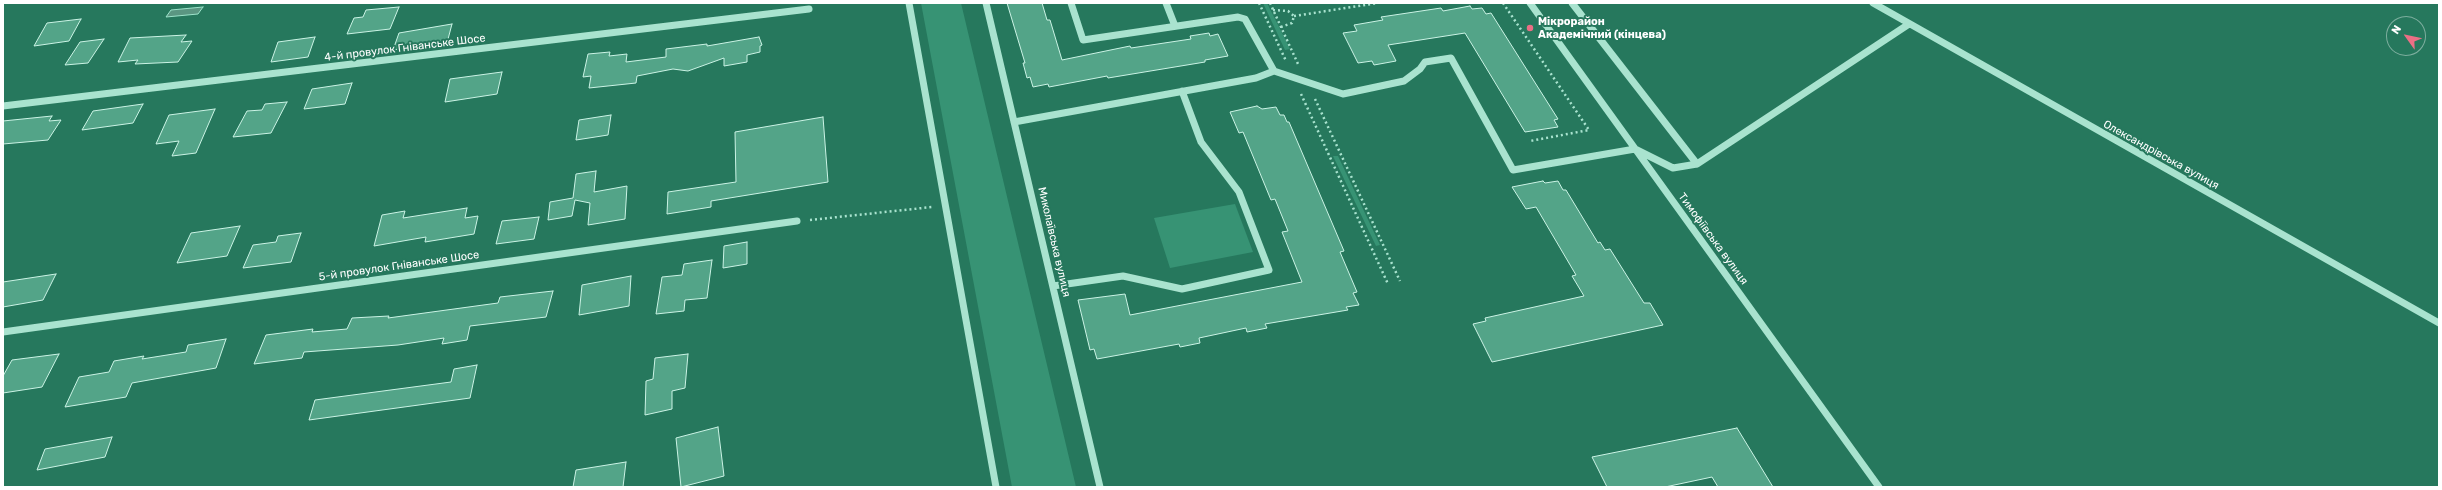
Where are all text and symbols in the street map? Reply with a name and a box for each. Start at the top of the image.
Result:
place label: Мікрорайон Академічний (кінцева) [1538,15,1666,41]
north arrow [2386,16,2426,56]
marker: Мікрорайон Академічний (кінцева) [1525,23,1535,33]
text: N [2389,23,2404,37]
street label: 4-й провулок Гніванське Шосе [324,32,486,64]
street label: Олександрівська вулиця [2101,118,2221,192]
street label: Миколаївська вулиця [1035,186,1073,298]
street label: Тимофіївська вулиця [1675,191,1751,287]
street label: 5-й провулок Гніванське Шосе [318,248,480,284]

